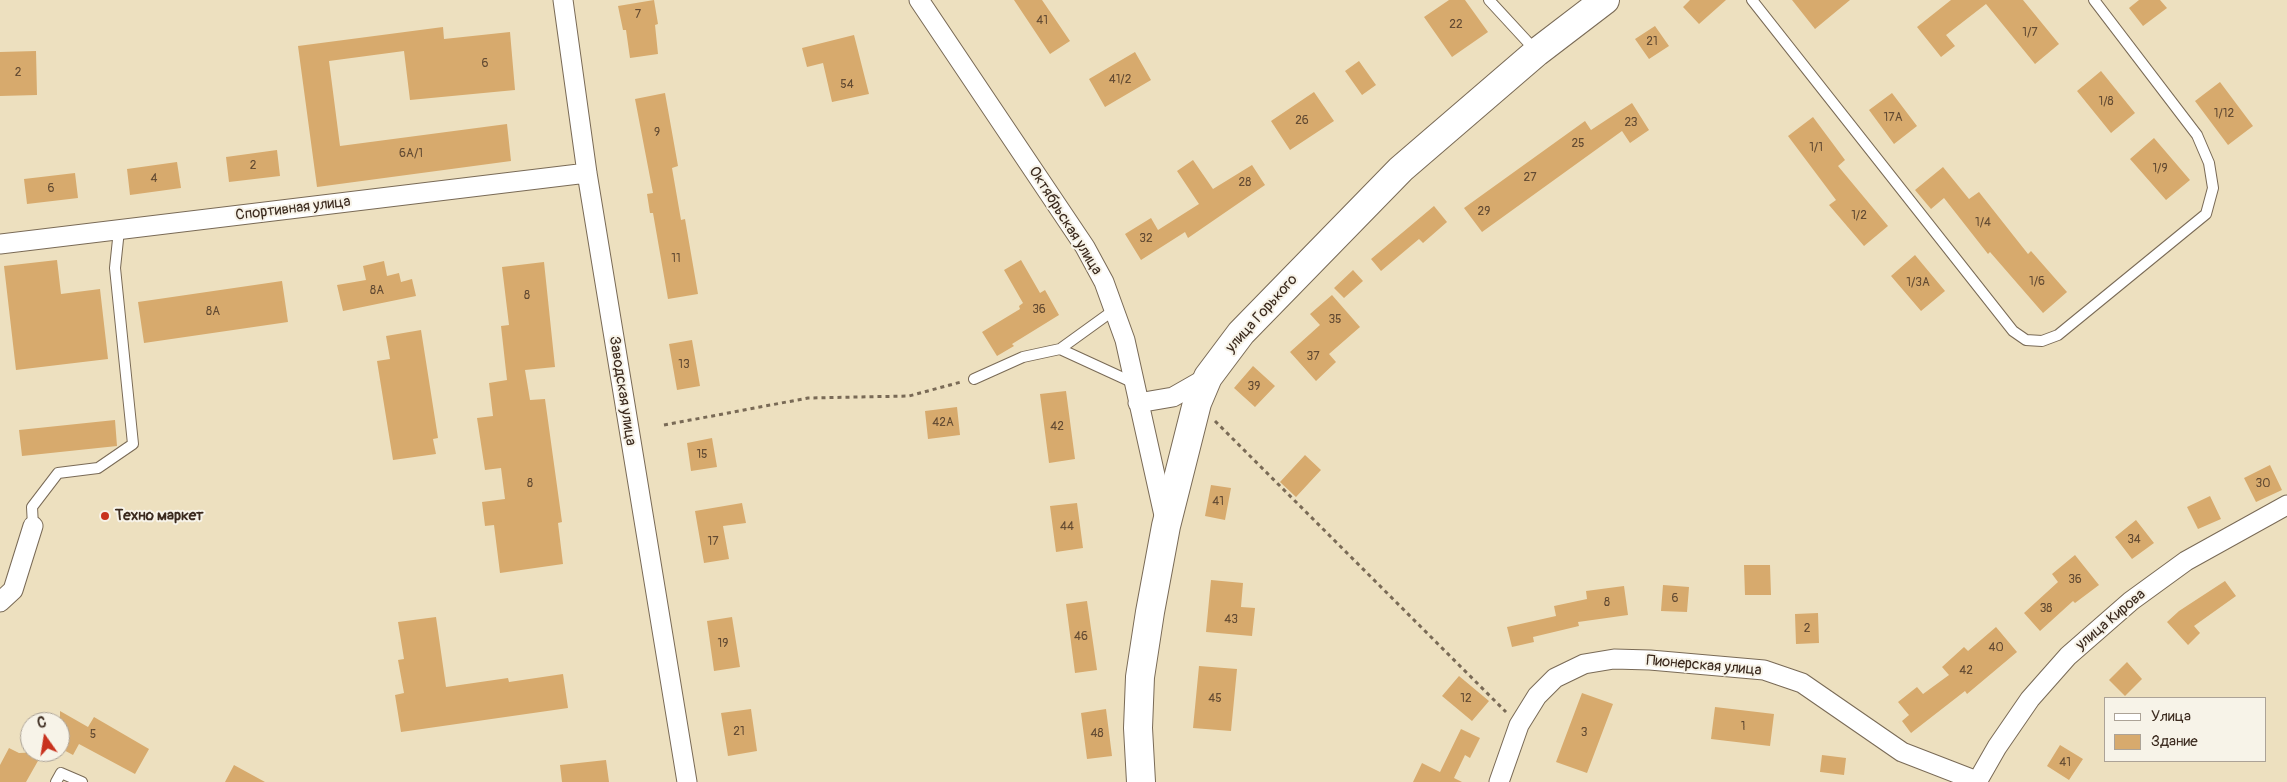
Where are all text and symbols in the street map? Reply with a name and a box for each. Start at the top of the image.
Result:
house number: 7 [635,8,641,22]
house number: 41 [1036,14,1048,28]
house number: 22 [1449,18,1463,32]
house number: 1/7 [2022,26,2038,40]
house number: 21 [1646,35,1658,49]
house number: 6 [482,57,488,71]
house number: 2 [15,66,21,80]
house number: 41/2 [1109,73,1131,87]
house number: 54 [840,78,854,92]
house number: 1/8 [2098,95,2114,109]
house number: 1/12 [2214,107,2234,121]
house number: 17А [1884,111,1902,125]
house number: 26 [1295,114,1309,128]
house number: 23 [1624,116,1638,130]
house number: 9 [654,126,660,140]
house number: 25 [1571,137,1585,151]
house number: 1/1 [1809,141,1823,155]
house number: 6А/1 [399,147,423,161]
house number: 2 [250,159,256,173]
house number: 1/9 [2152,162,2168,176]
street label: Октябрьская улица [1024,163,1106,279]
house number: 27 [1523,171,1537,185]
house number: 4 [151,172,157,186]
house number: 28 [1239,176,1251,190]
house number: 6 [48,182,54,196]
street label: Спортивная улица [234,193,352,225]
house number: 29 [1478,205,1490,219]
house number: 1/2 [1851,209,1867,223]
house number: 1/4 [1975,216,1991,230]
house number: 32 [1139,232,1153,246]
house number: 11 [671,252,681,266]
street label: улица Горького [1222,271,1302,357]
house number: 1/6 [2029,275,2045,289]
house number: 1/3А [1906,276,1930,290]
house number: 8А [370,284,384,298]
house number: 8 [524,289,530,303]
house number: 36 [1032,303,1046,317]
house number: 8А [206,305,220,319]
house number: 35 [1328,313,1342,327]
street label: Заводская улица [604,335,640,447]
house number: 37 [1306,350,1320,364]
house number: 13 [678,358,690,372]
house number: 39 [1248,380,1260,394]
house number: 42А [932,416,954,430]
house number: 42 [1050,420,1064,434]
house number: 15 [696,448,708,462]
house number: 8 [527,477,533,491]
house number: 30 [2256,477,2270,491]
house number: 41 [1212,495,1224,509]
place label: Техно маркет [115,507,204,525]
marker: Техно маркет [99,510,111,522]
house number: 44 [1060,520,1074,534]
house number: 34 [2127,533,2141,547]
house number: 17 [707,535,719,549]
house number: 36 [2068,573,2082,587]
street label: улица Кирова [2073,586,2149,654]
house number: 6 [1672,592,1678,606]
house number: 8 [1604,596,1610,610]
house number: 38 [2040,602,2052,616]
house number: 43 [1224,613,1238,627]
house number: 2 [1804,622,1810,636]
house number: 46 [1074,630,1088,644]
house number: 19 [718,637,728,651]
house number: 40 [1988,641,2004,655]
street label: Пионерская улица [1646,652,1762,680]
house number: 42 [1959,664,1973,678]
house number: 45 [1208,692,1222,706]
house number: 12 [1460,692,1472,706]
legend [2104,697,2267,762]
text: Улица [2151,707,2191,726]
north arrow [20,712,70,762]
text: С [36,714,48,732]
house number: 1 [1741,720,1745,734]
house number: 21 [733,725,745,739]
house number: 3 [1581,726,1587,740]
house number: 48 [1090,727,1104,741]
house number: 5 [90,728,96,742]
text: Здание [2151,732,2198,751]
house number: 41 [2059,756,2071,770]

